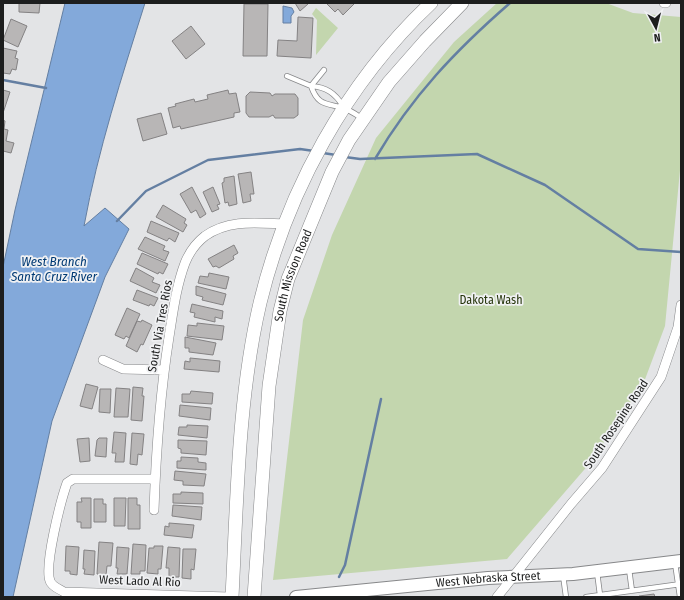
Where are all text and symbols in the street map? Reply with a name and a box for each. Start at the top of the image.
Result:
north arrow [636,8,676,48]
text: N [653,31,661,44]
street label: South Mission Road [272,227,315,323]
water label: West Branch Santa Cruz River [10,254,97,284]
street label: South Via Tres Rios [145,279,175,373]
park label: Dakota Wash [460,293,522,307]
street label: South Rosepine Road [581,377,651,471]
street label: West Nebraska Street [435,569,541,590]
street label: West Lado Al Rio [99,573,181,589]

